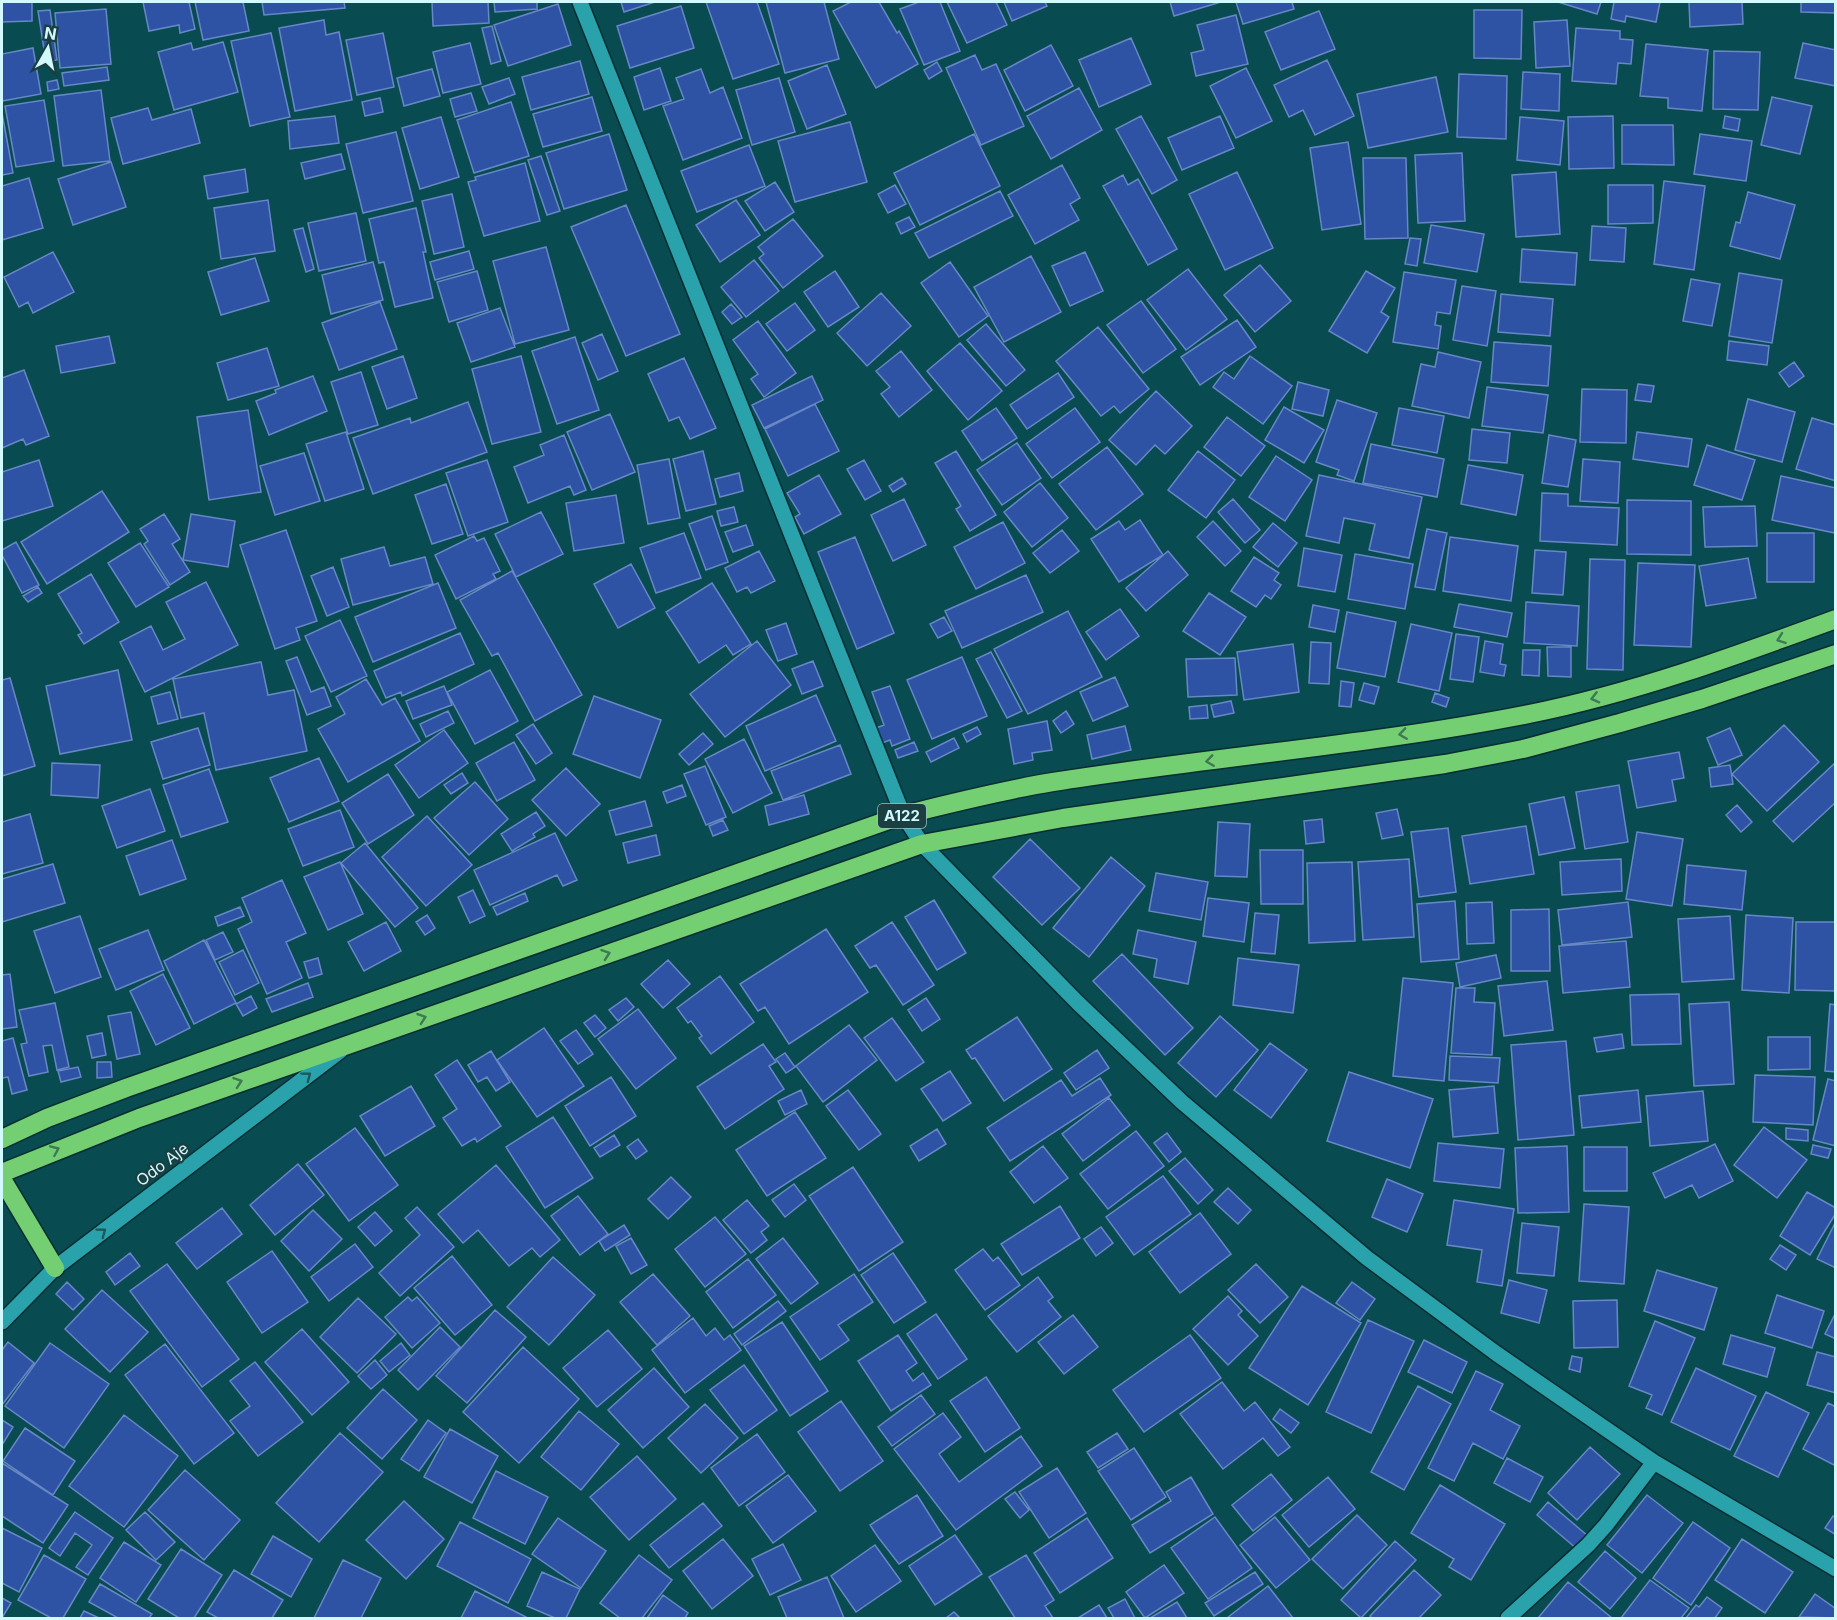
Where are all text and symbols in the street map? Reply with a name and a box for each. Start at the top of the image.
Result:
north arrow [18,18,78,78]
text: N [43,22,58,44]
one-way arrow [1776,632,1786,645]
one-way arrow [1590,690,1600,703]
one-way arrow [1399,727,1408,740]
one-way arrow [1206,754,1215,766]
road number: A122 [878,804,926,828]
one-way arrow [601,949,611,961]
one-way arrow [416,1012,427,1025]
one-way arrow [300,1073,311,1084]
one-way arrow [232,1077,243,1090]
street label: Odo Aje [132,1138,192,1190]
one-way arrow [49,1145,60,1157]
one-way arrow [95,1229,106,1240]

